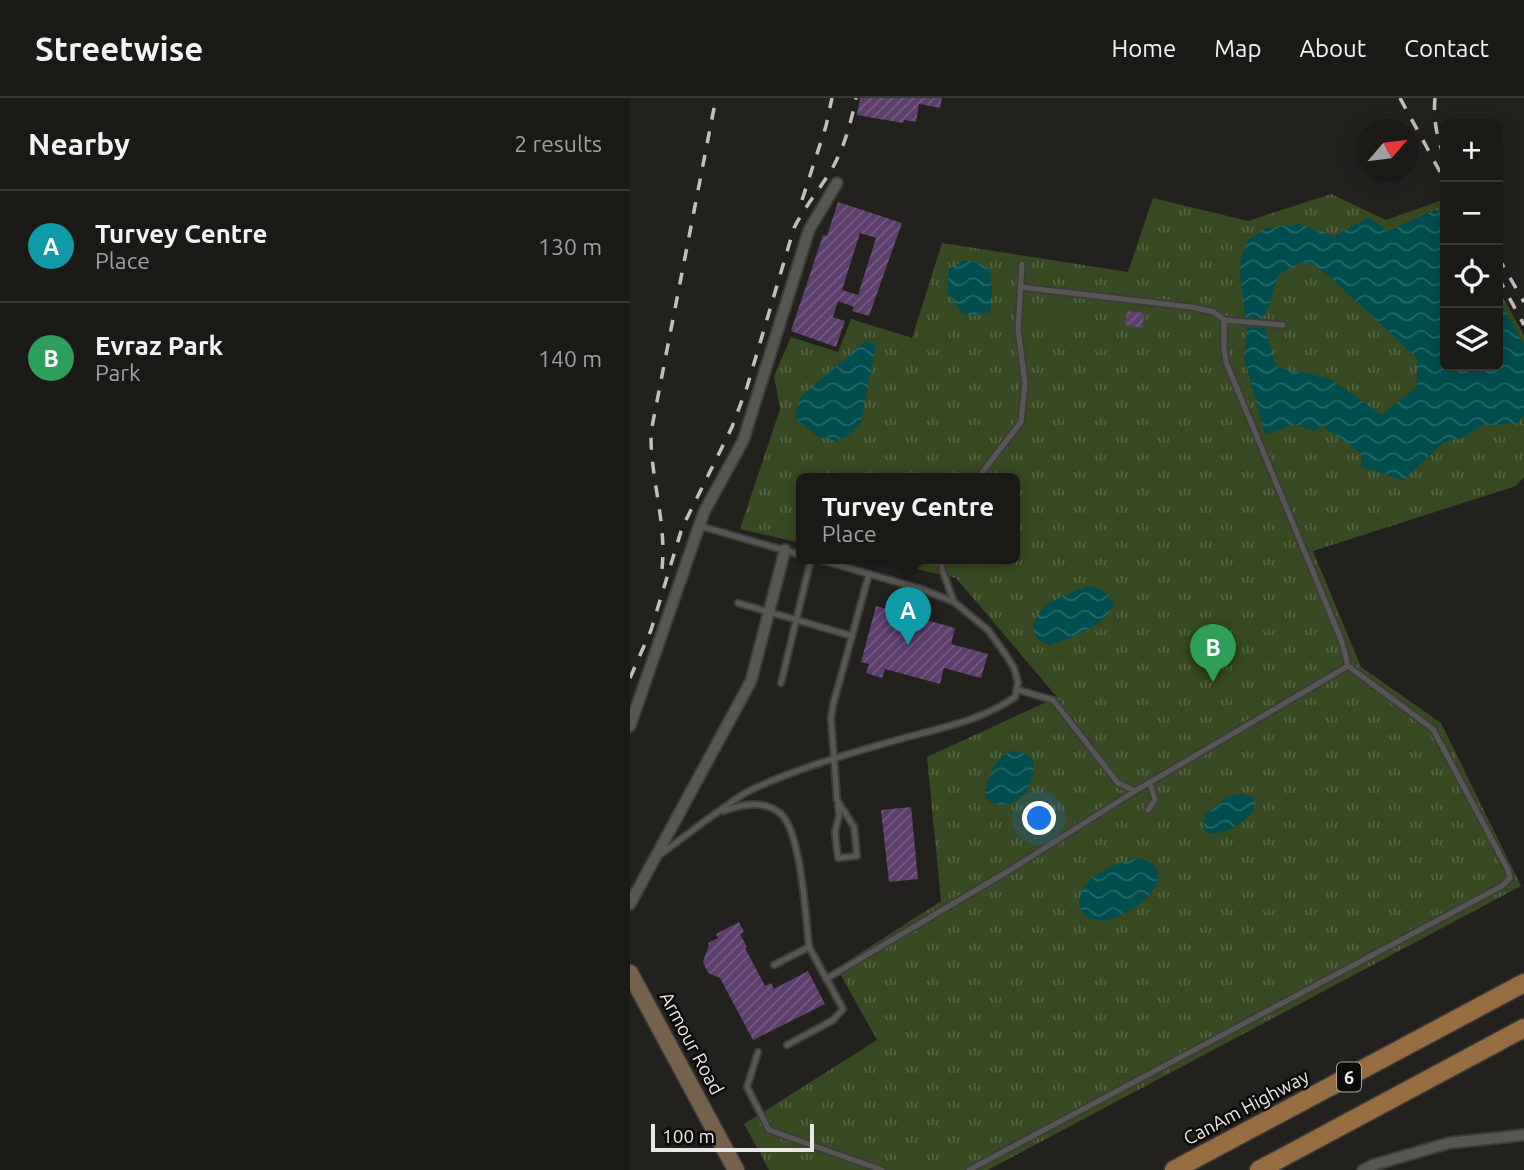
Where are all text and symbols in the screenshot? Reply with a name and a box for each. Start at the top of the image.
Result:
text: Streetwise [35,30,203,67]
text: Home [1111,35,1176,62]
text: Map [1214,35,1261,62]
text: About [1299,35,1366,62]
text: Contact [1404,35,1489,62]
north arrow [1356,119,1419,182]
map controls [1440,119,1503,371]
button: + [1440,119,1503,182]
text: Nearby [28,127,130,161]
text: 2 results [514,131,602,156]
button: − [1440,182,1503,245]
text: Turvey Centre [95,219,268,248]
text: A [43,234,59,259]
text: 130 m [538,234,602,259]
button: locate [1440,245,1503,308]
text: Place [95,248,150,273]
button: layers [1440,308,1503,371]
text: Evraz Park [95,331,223,360]
text: B [43,346,59,371]
text: 140 m [538,346,602,371]
text: Park [95,360,141,385]
popup [796,473,1020,564]
text: Turvey Centre [822,492,994,521]
text: Place [822,521,877,546]
pin: A [885,587,931,645]
pin: B [1190,624,1236,682]
your location [1022,801,1056,835]
street label: Armour Road [656,988,728,1098]
road number: 6 [1337,1062,1361,1092]
street label: CanAm Highway [1180,1065,1312,1149]
scale bar [651,1121,814,1153]
text: 100 m [662,1125,715,1147]

